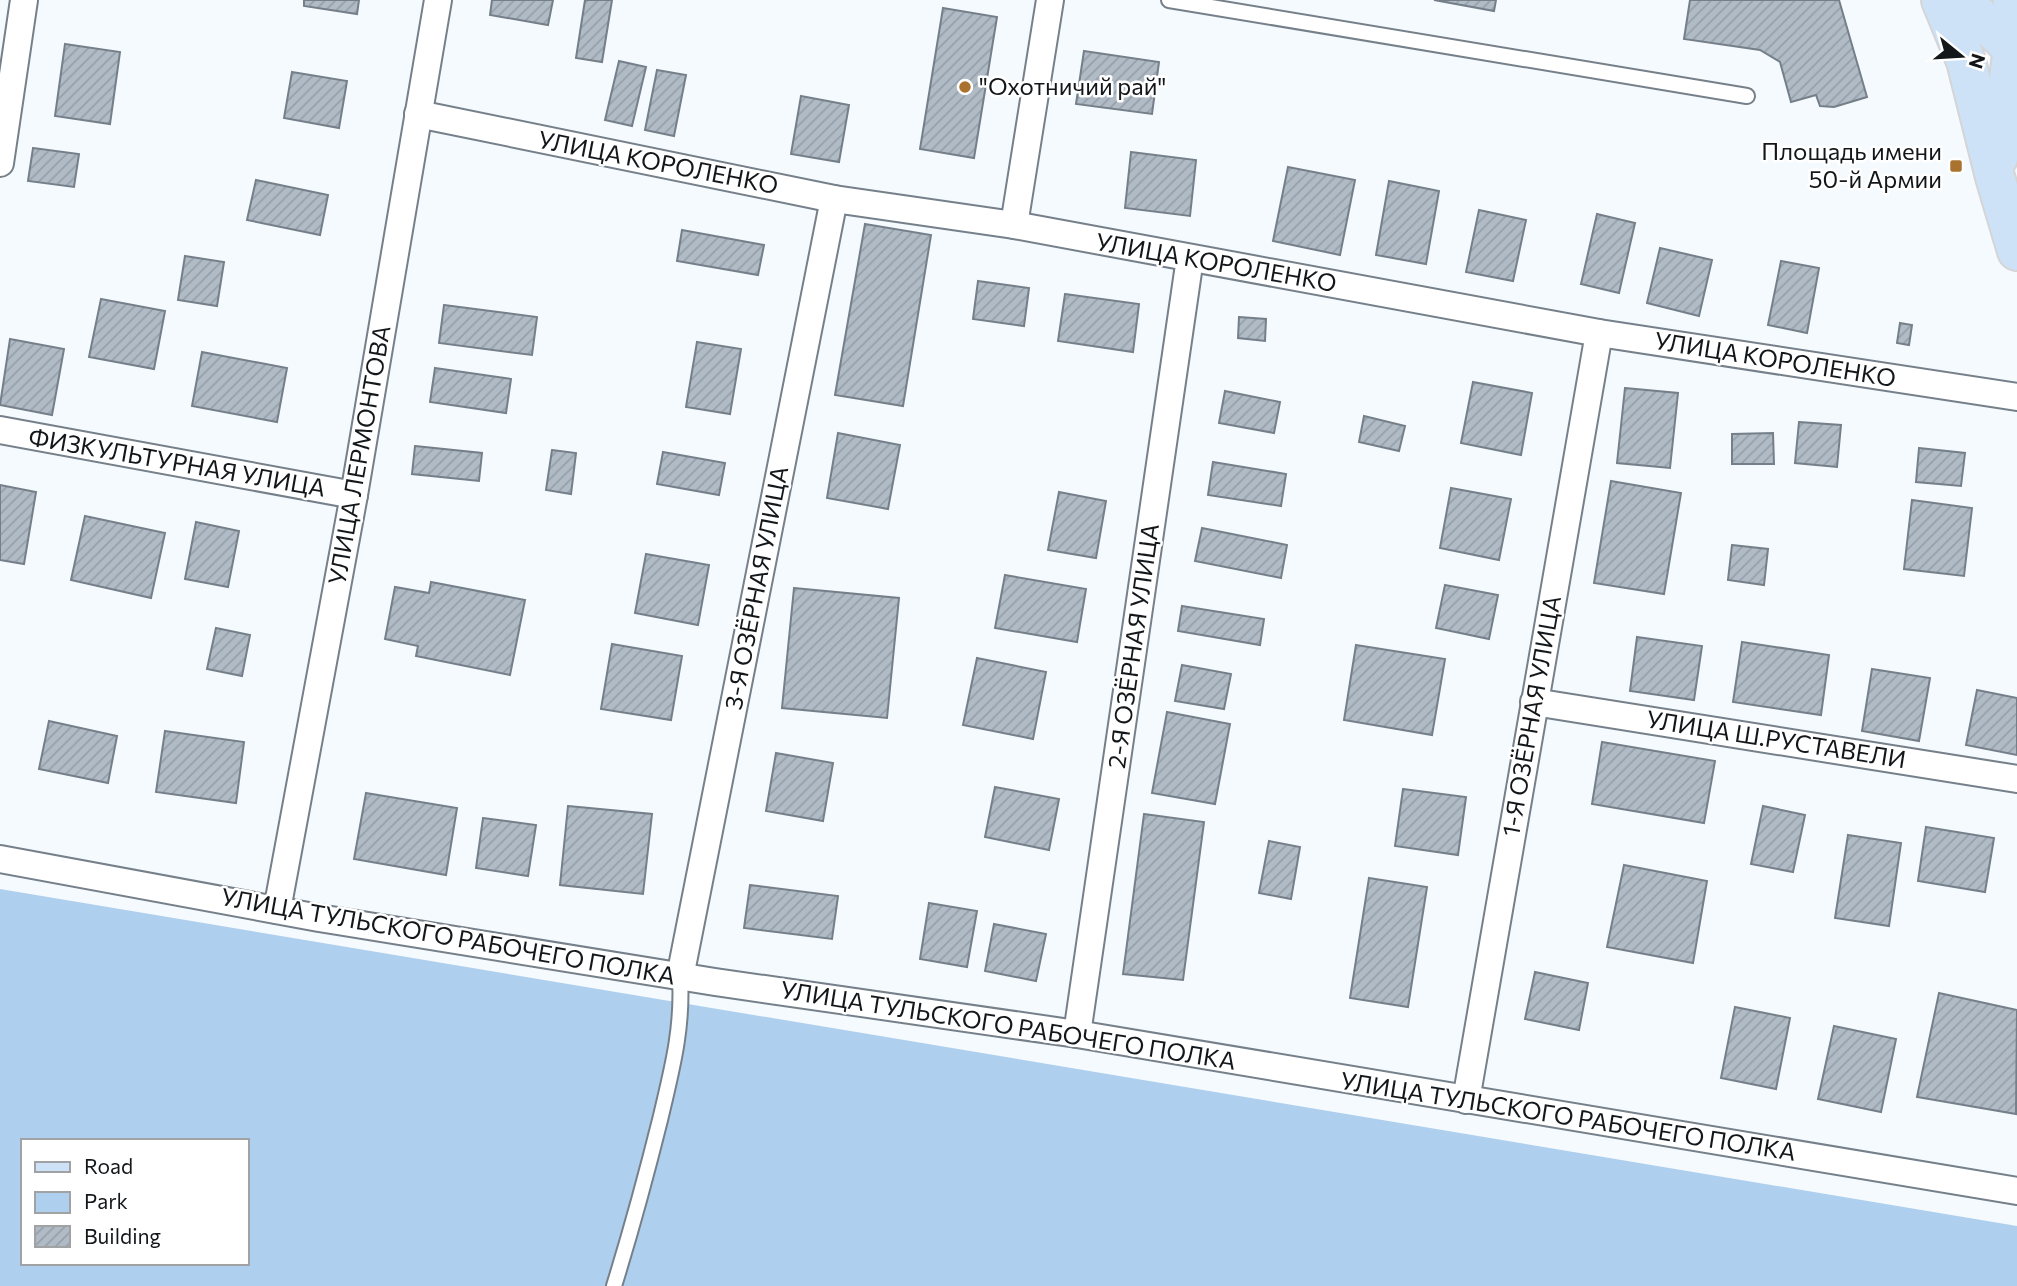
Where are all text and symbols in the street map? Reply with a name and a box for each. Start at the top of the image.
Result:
north arrow [1926,21,1996,91]
text: N [1965,51,1991,72]
place label: "Охотничий рай" [979,71,1166,100]
marker: "Охотничий рай" [957,79,973,95]
street label: УЛИЦА КОРОЛЕНКО [536,124,781,199]
place label: Площадь имени 50-й Армии [1761,136,1942,193]
marker: Площадь имени 50-й Армии [1948,158,1964,174]
street label: УЛИЦА КОРОЛЕНКО [1094,226,1339,297]
street label: УЛИЦА ЛЕРМОНТОВА [321,323,396,587]
street label: УЛИЦА КОРОЛЕНКО [1652,325,1898,392]
street label: ФИЗКУЛЬТУРНАЯ УЛИЦА [27,421,328,502]
street label: 3-Я ОЗЁРНАЯ УЛИЦА [718,464,793,712]
street label: 2-Я ОЗЁРНАЯ УЛИЦА [1101,521,1164,770]
street label: 1-Я ОЗЁРНАЯ УЛИЦА [1495,593,1566,838]
street label: УЛИЦА Ш.РУСТАВЕЛИ [1644,704,1908,773]
street label: УЛИЦА ТУЛЬСКОГО РАБОЧЕГО ПОЛКА [219,881,678,990]
street label: УЛИЦА ТУЛЬСКОГО РАБОЧЕГО ПОЛКА [778,974,1238,1075]
street label: УЛИЦА ТУЛЬСКОГО РАБОЧЕГО ПОЛКА [1338,1065,1798,1166]
legend [21,1139,248,1265]
text: Road [84,1153,133,1178]
text: Park [84,1188,128,1213]
text: Building [84,1223,161,1248]

